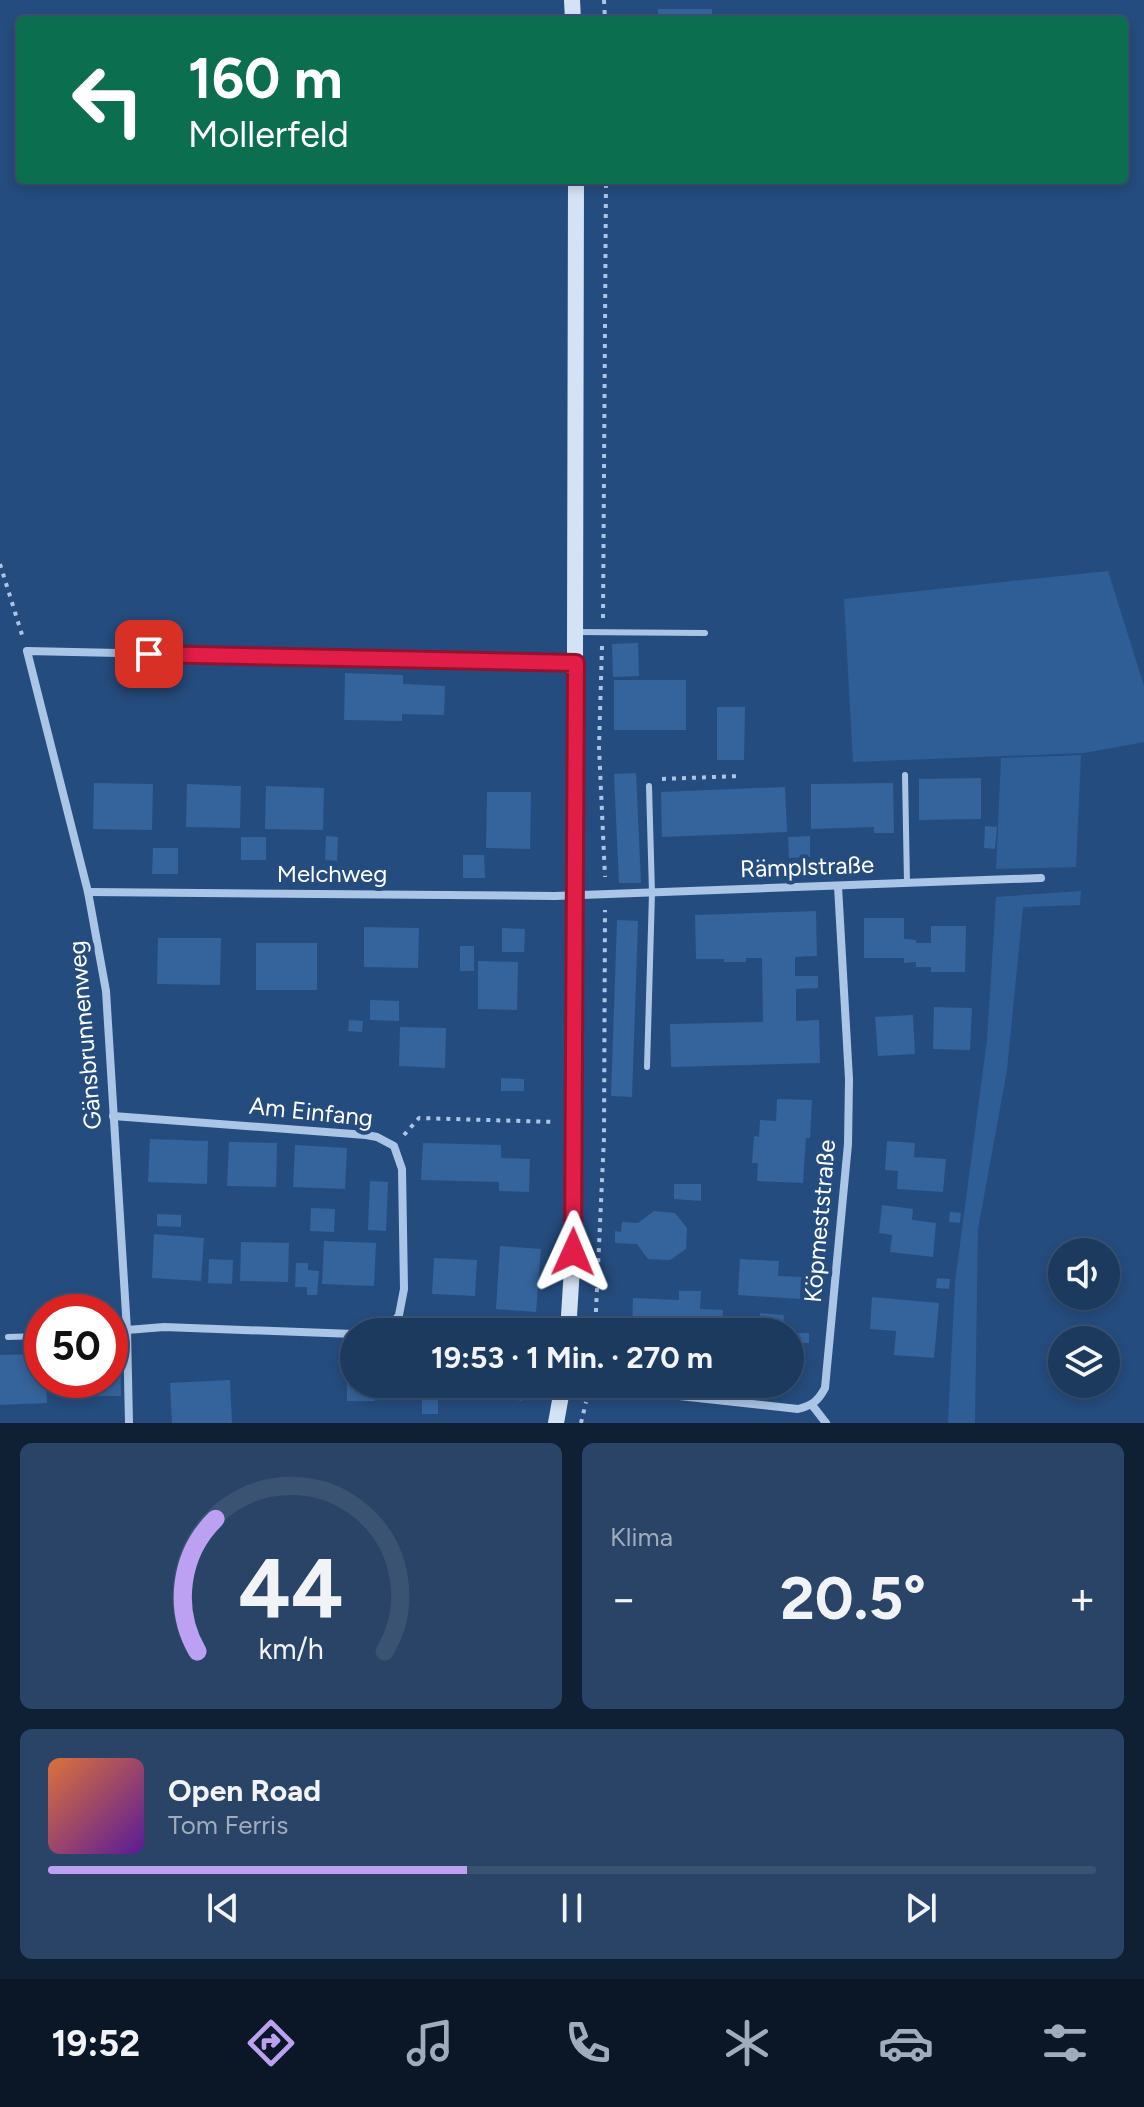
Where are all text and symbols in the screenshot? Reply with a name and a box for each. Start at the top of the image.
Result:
text: 160 m [188,45,343,112]
icon: left [56,48,160,152]
text: Mollerfeld [188,113,349,156]
pin [115,620,183,688]
icon: arrive [127,632,171,676]
street label: Rämplstraße [739,850,875,883]
street label: Melchweg [277,859,387,888]
street label: Gänsbrunnenweg [62,939,107,1131]
street label: Am Einfang [248,1091,374,1132]
street label: Köpmeststraße [798,1138,841,1304]
position arrow [531,1210,615,1294]
map controls [1048,1238,1120,1398]
button: sound [1048,1238,1120,1310]
speed limit sign: 50 [24,1294,128,1398]
button: layers [1048,1326,1120,1398]
text: 19:53 · 1 Min. · 270 m [431,1339,713,1376]
text: Klima [610,1521,673,1553]
text: 44 [238,1539,344,1639]
text: 20.5° [780,1562,926,1634]
text: − [610,1572,637,1625]
text: + [1069,1572,1096,1625]
text: km/h [258,1632,324,1666]
text: Open Road [168,1772,321,1809]
text: Tom Ferris [168,1809,288,1841]
icon: previous [201,1886,245,1930]
icon: pause [550,1886,594,1930]
icon: next [899,1886,943,1930]
icon: directions [243,2015,299,2071]
icon: music [402,2015,458,2071]
icon: phone [560,2015,616,2071]
icon: climate [719,2015,775,2071]
icon: car [878,2015,934,2071]
icon: filters [1037,2015,1093,2071]
text: 19:52 [51,2022,140,2065]

